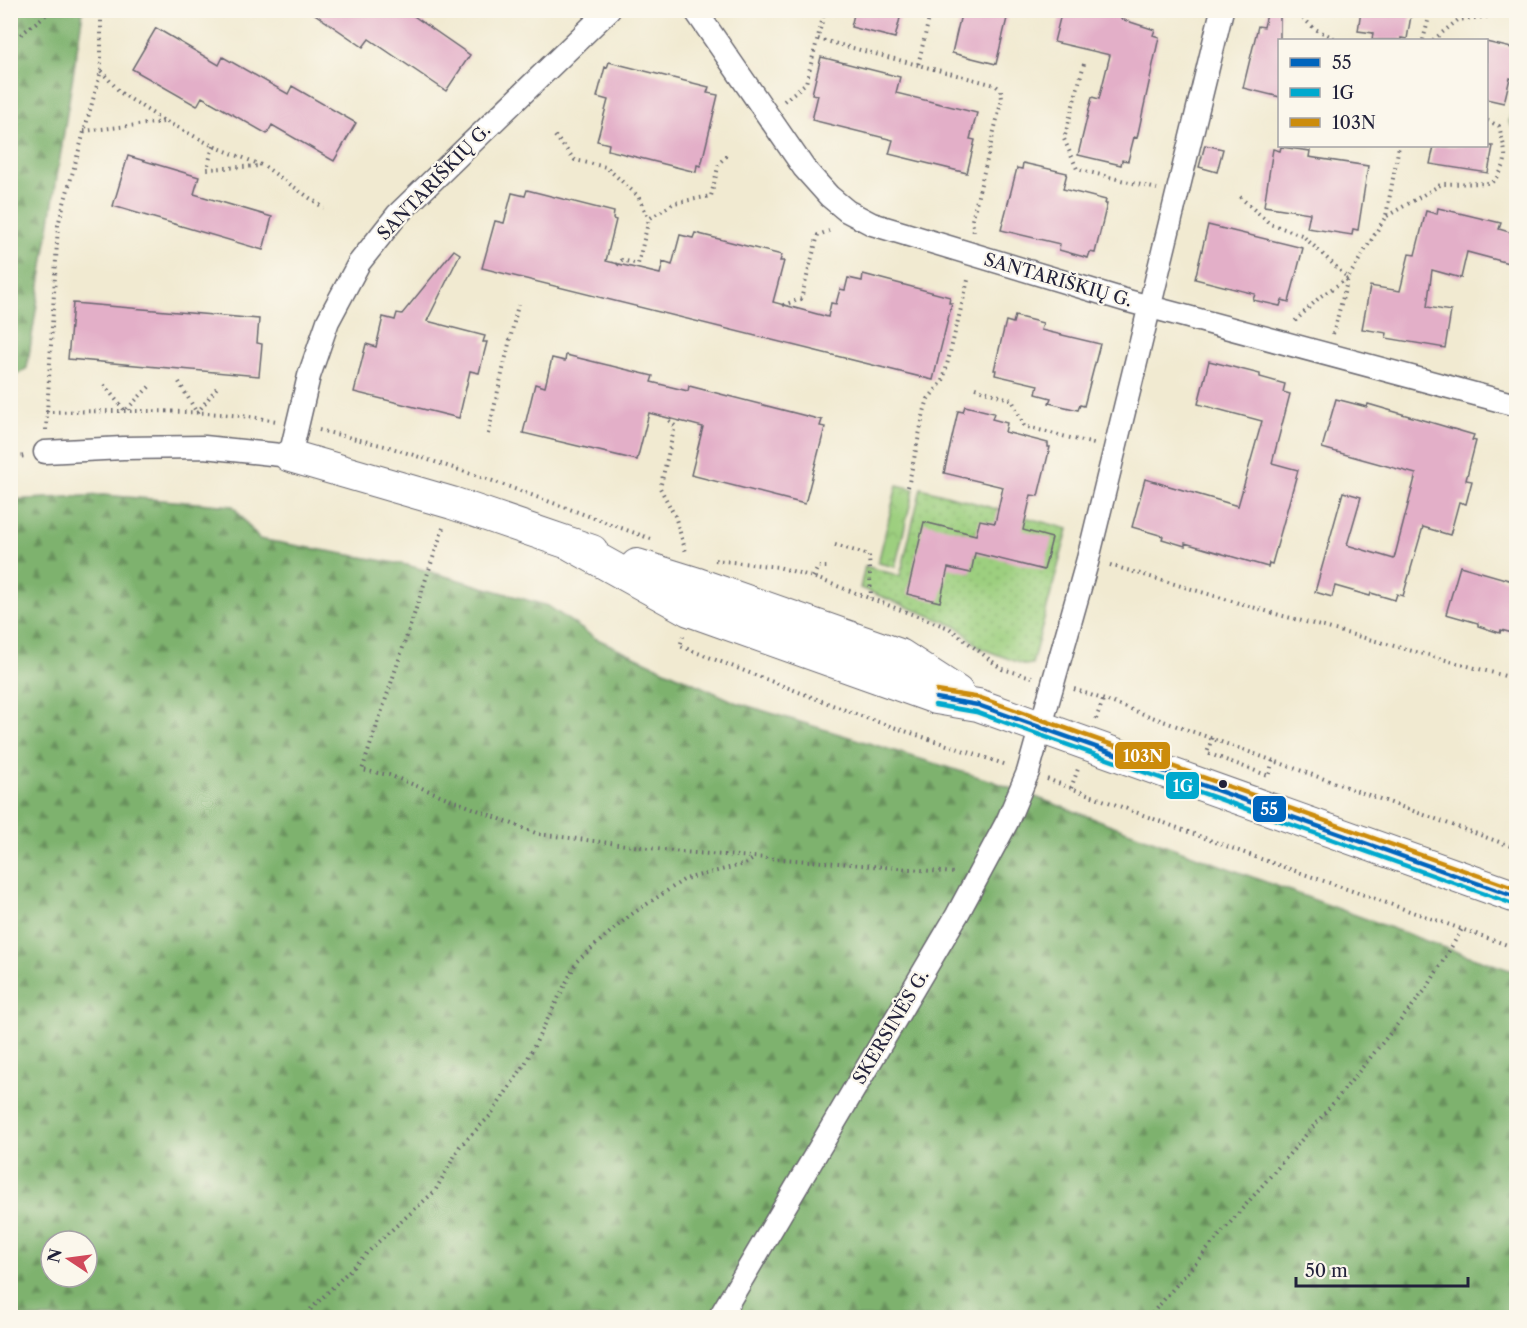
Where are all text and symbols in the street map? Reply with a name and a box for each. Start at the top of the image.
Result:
legend [1278,39,1488,147]
text: 55 [1332,52,1352,74]
text: 1G [1332,82,1354,104]
text: 103N [1332,112,1376,134]
street label: SANTARIŠKIŲ G. [371,118,495,245]
street label: SANTARIŠKIŲ G. [981,246,1135,312]
line badge: 103N [1114,741,1171,770]
text: 103N [1123,746,1163,766]
line badge: 1G [1165,771,1200,800]
text: 1G [1173,776,1194,796]
unlabelled marker [1217,778,1229,790]
line badge: 55 [1252,795,1287,823]
text: 55 [1260,799,1278,819]
street label: SKERSINĖS G. [847,965,934,1088]
north arrow [39,1229,99,1289]
text: N [43,1247,66,1265]
scale bar [1296,1250,1468,1288]
text: 50 m [1305,1260,1348,1282]

